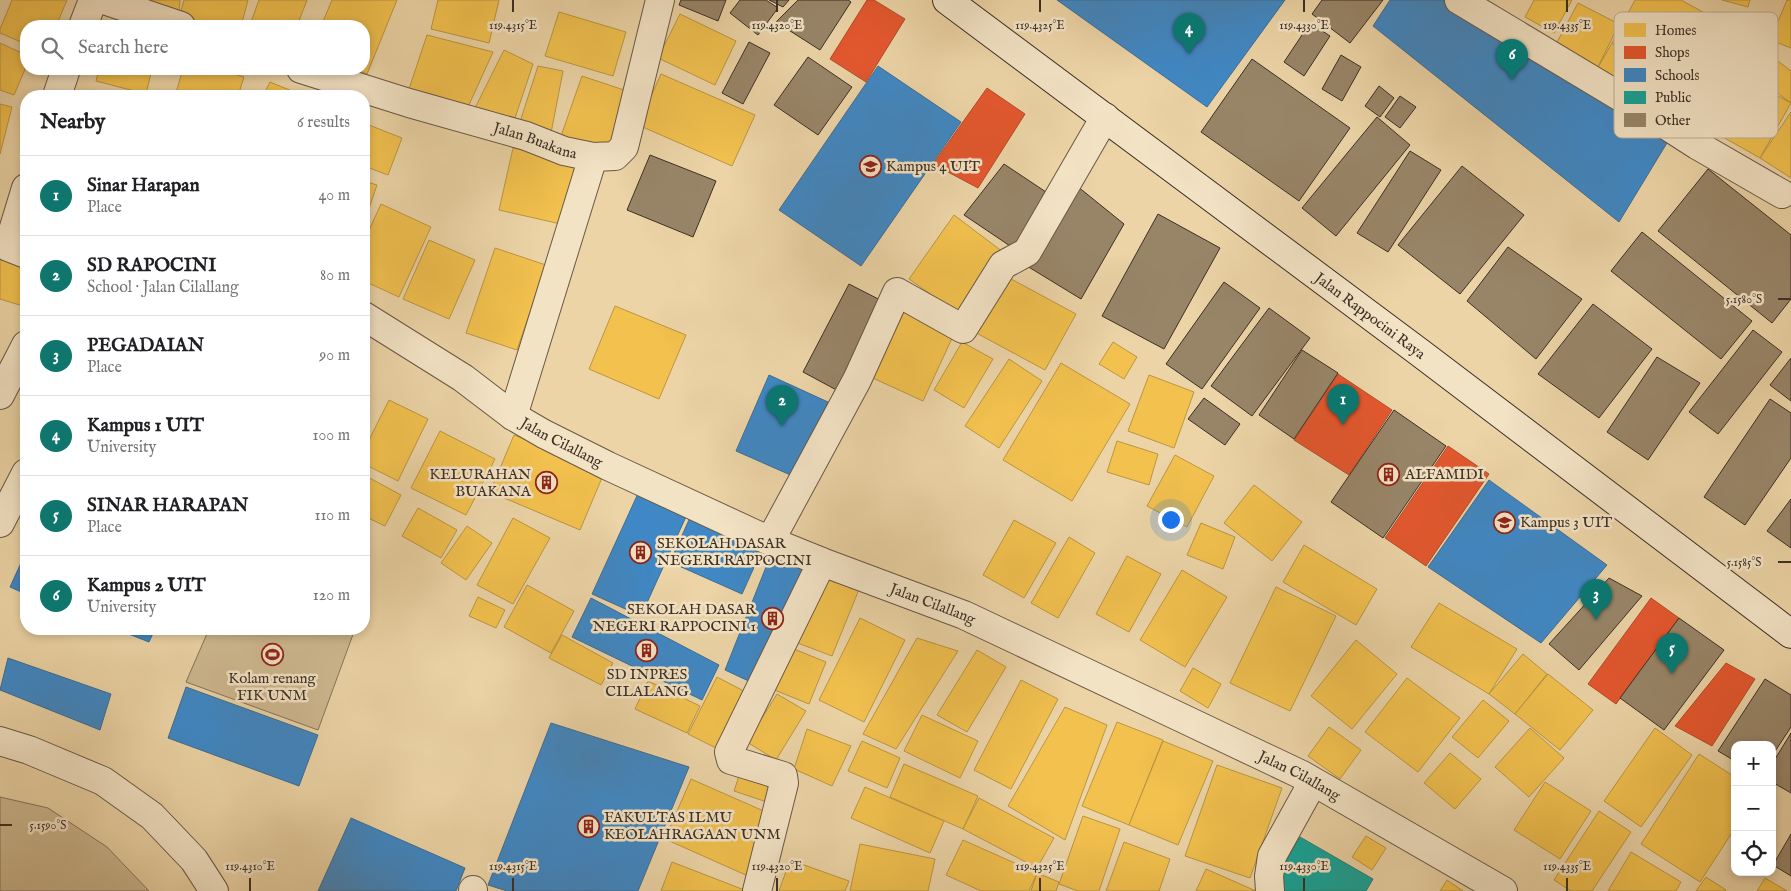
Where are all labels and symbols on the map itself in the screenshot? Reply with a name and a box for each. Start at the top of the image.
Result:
legend [1614,12,1778,138]
pin: 4 [1173,13,1205,54]
text: 119.4315°E [489,18,537,33]
text: 119.4320°E [752,18,802,33]
text: 119.4325°E [1015,18,1065,33]
text: 119.4330°E [1279,18,1329,33]
text: 119.4335°E [1543,18,1591,33]
text: Homes [1655,22,1697,40]
pin: 6 [1496,39,1528,80]
text: Shops [1655,44,1690,62]
text: Schools [1655,67,1699,85]
text: Public [1655,89,1691,107]
text: Other [1655,112,1690,130]
street label: Jalan Buakana [489,118,579,164]
school or university icon: Kampus 4 UIT [858,154,882,178]
place label: Kampus 4 UIT [886,157,980,176]
street label: Jalan Rappocini Raya [1309,267,1430,364]
text: 5.1580°S [1726,292,1762,307]
pin: 1 [1327,384,1359,425]
pin: 2 [766,385,798,426]
street label: Jalan Cilallang [515,412,607,472]
building icon: ALFAMIDI [1377,462,1401,486]
place label: KELURAHAN BUAKANA [429,465,532,501]
place label: ALFAMIDI [1404,465,1484,484]
building icon: KELURAHAN BUAKANA [535,471,559,495]
your location [1158,507,1184,533]
school or university icon: Kampus 3 UIT [1492,510,1516,534]
place label: Kampus 3 UIT [1520,513,1612,532]
place label: SEKOLAH DASAR NEGERI RAPPOCINI [657,534,812,570]
building icon: SEKOLAH DASAR NEGERI RAPPOCINI [629,540,653,564]
text: 5.1585°S [1727,555,1761,570]
street label: Jalan Cilallang [885,578,979,630]
pin: 3 [1580,579,1612,620]
place label: SEKOLAH DASAR NEGERI RAPPOCINI 1 [593,600,757,636]
building icon: SEKOLAH DASAR NEGERI RAPPOCINI 1 [760,606,784,630]
pin: 5 [1656,633,1688,674]
building icon: SD INPRES CILALANG [635,639,659,663]
sports icon: Kolam renang FIK UNM [260,643,284,667]
place label: SD INPRES CILALANG [605,665,689,701]
place label: Kolam renang FIK UNM [228,669,316,705]
street label: Jalan Cilallang [1253,746,1344,806]
place label: FAKULTAS ILMU KEOLAHRAGAAN UNM [604,808,781,844]
building icon: FAKULTAS ILMU KEOLAHRAGAAN UNM [576,814,600,838]
text: 5.1590°S [30,818,66,833]
text: 119.4310°E [225,859,275,874]
text: 119.4315°E [489,859,537,874]
text: 119.4320°E [752,859,802,874]
text: 119.4325°E [1015,859,1065,874]
text: 119.4330°E [1279,859,1329,874]
text: 119.4335°E [1543,859,1591,874]

